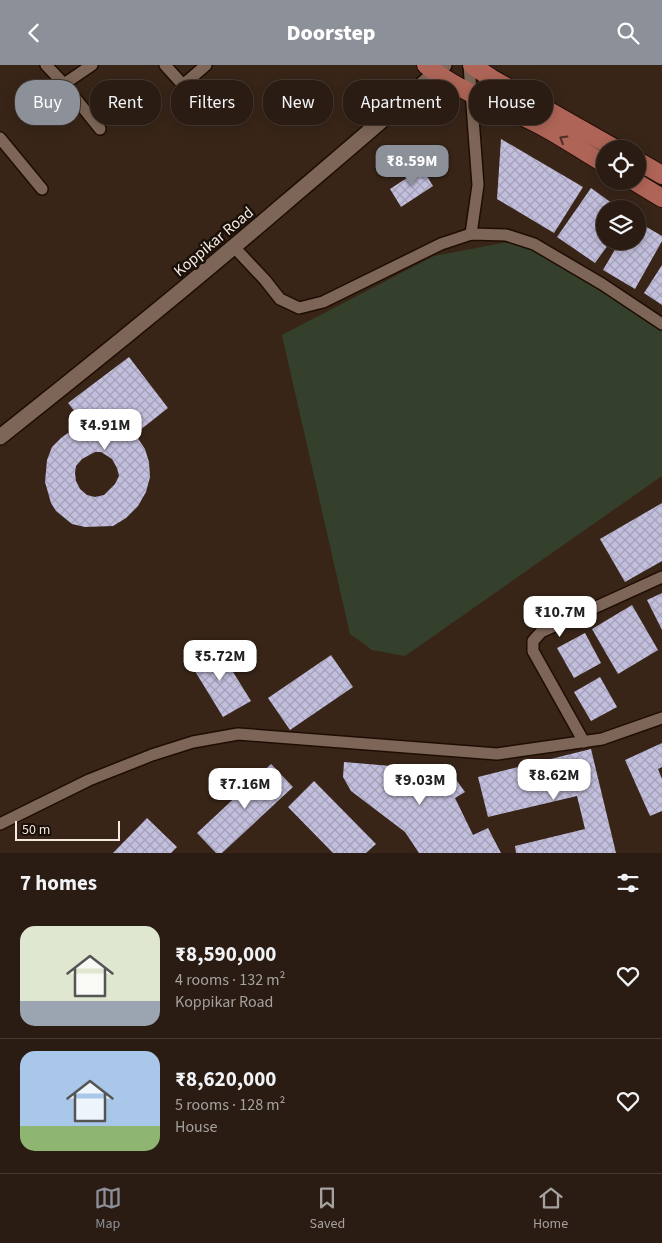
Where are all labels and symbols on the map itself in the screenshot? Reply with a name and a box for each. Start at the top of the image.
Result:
one-way arrow [560,136,569,146]
pin: ₹8.59M [371,145,453,187]
street label: Koppikar Road [169,202,258,282]
pin: ₹4.91M [64,409,146,451]
pin: ₹10.7M [519,595,601,638]
pin: ₹5.72M [179,639,261,682]
pin: ₹8.62M [513,759,595,801]
pin: ₹9.03M [379,763,461,806]
pin: ₹7.16M [204,767,286,810]
scale bar [15,818,120,841]

